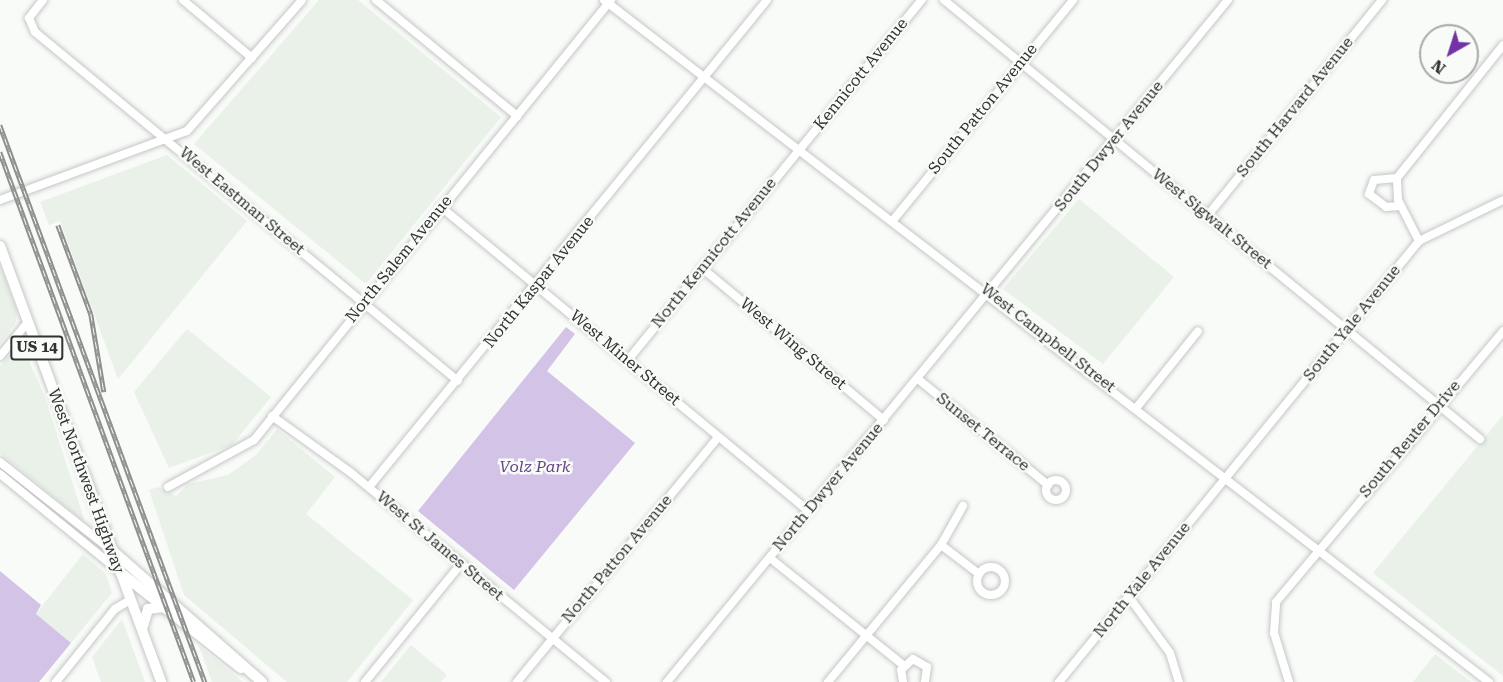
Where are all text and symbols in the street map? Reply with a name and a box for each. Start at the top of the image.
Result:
street label: Kennicott Avenue [810,14,912,134]
north arrow [1419,24,1479,84]
street label: South Harvard Avenue [1233,33,1357,181]
street label: South Patton Avenue [924,40,1042,178]
text: N [1428,56,1449,78]
street label: South Dwyer Avenue [1050,77,1168,215]
street label: West Eastman Street [175,143,309,259]
street label: West Sigwalt Street [1148,165,1276,273]
street label: North Kennicott Avenue [647,174,781,332]
street label: North Salem Avenue [342,192,456,326]
street label: North Kaspar Avenue [480,212,598,352]
street label: South Yale Avenue [1299,261,1405,385]
street label: West Campbell Street [977,279,1119,397]
street label: West Wing Street [736,294,850,394]
street label: West Miner Street [566,306,684,410]
road number: US 14 [10,336,64,360]
street label: South Reuter Drive [1355,377,1465,501]
street label: West Northwest Highway [44,386,128,576]
street label: Sunset Terrace [933,389,1033,475]
street label: North Dwyer Avenue [769,419,887,555]
park label: Volz Park [500,457,570,477]
street label: West St James Street [373,487,507,605]
street label: North Patton Avenue [558,491,676,627]
street label: North Yale Avenue [1089,518,1195,642]

